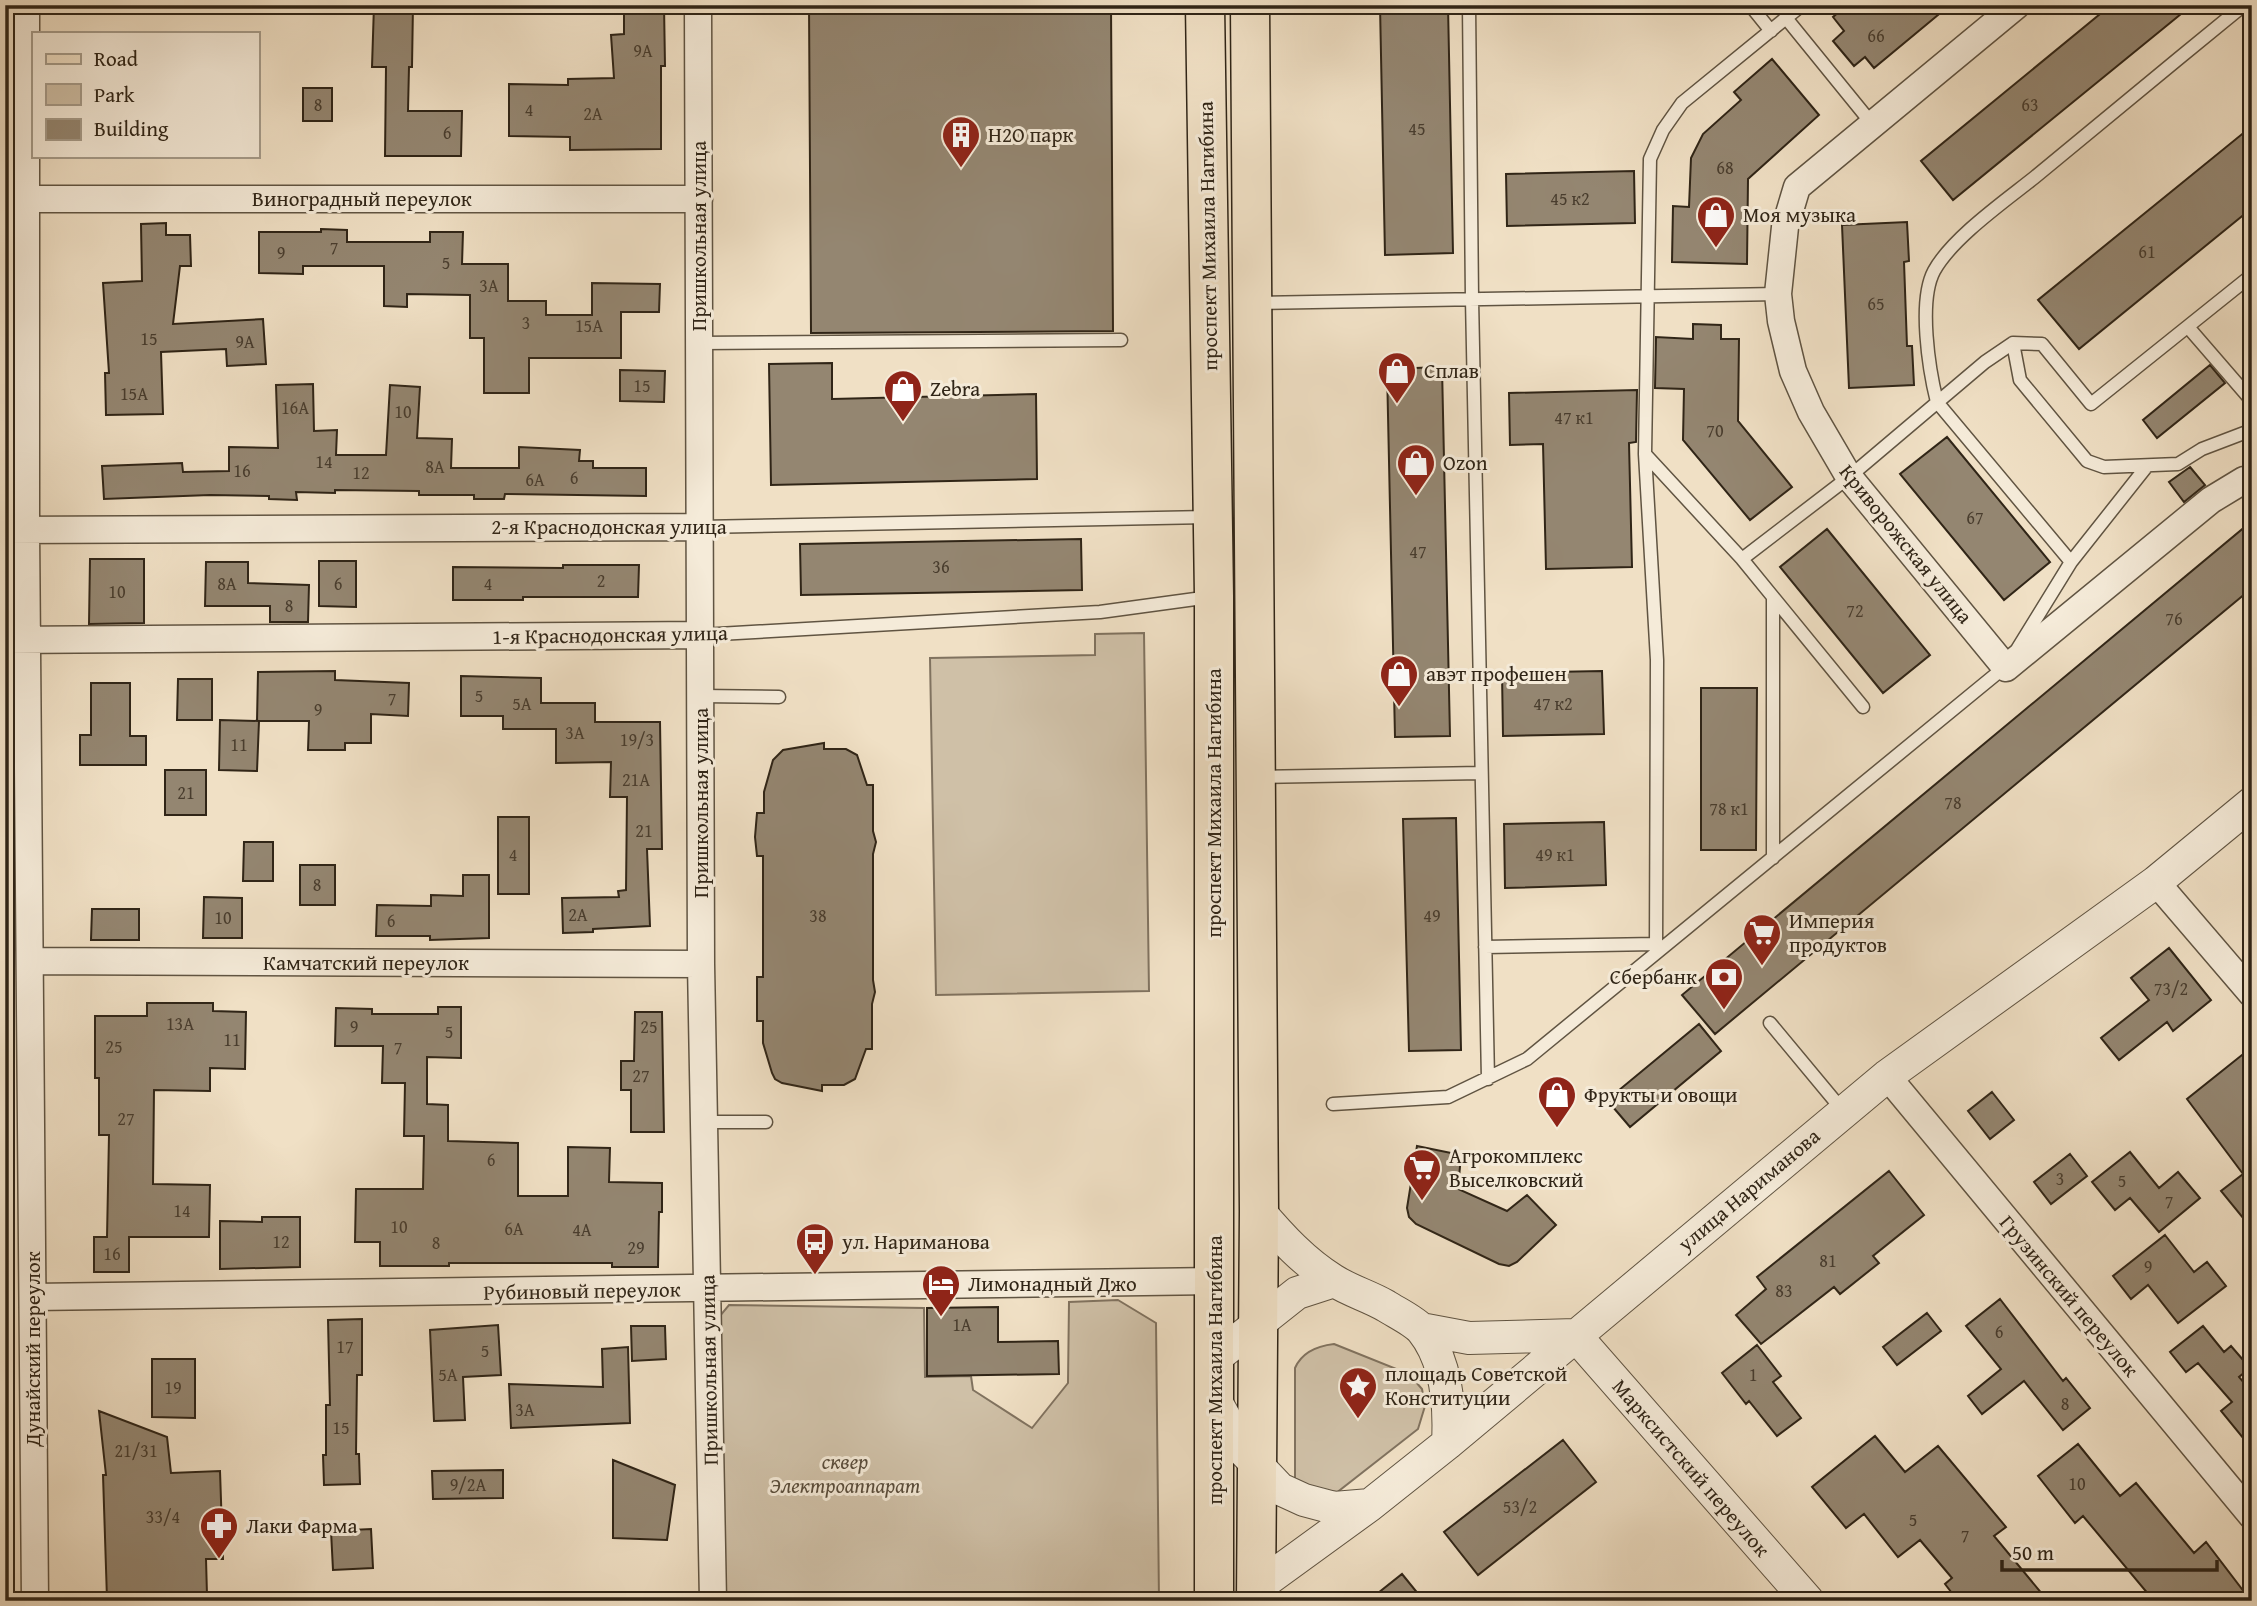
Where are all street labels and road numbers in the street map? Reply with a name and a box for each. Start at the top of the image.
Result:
street label: проспект Михаила Нагибина [1190,101,1225,371]
street label: Пришкольная улица [683,141,714,331]
street label: Виноградный переулок [252,183,472,214]
street label: Криворожская улица [1832,457,1981,630]
street label: 2-я Краснодонская улица [491,511,727,542]
street label: 1-я Краснодонская улица [492,617,728,652]
street label: проспект Михаила Нагибина [1198,668,1229,938]
street label: Пришкольная улица [685,708,716,898]
street label: Камчатский переулок [263,947,469,978]
street label: улица Нариманова [1670,1121,1827,1259]
street label: Грузинский переулок [1992,1208,2146,1383]
street label: проспект Михаила Нагибина [1199,1235,1230,1505]
street label: Дунайский переулок [17,1251,48,1448]
street label: Рубиновый переулок [483,1273,681,1308]
street label: Пришкольная улица [691,1274,726,1466]
street label: Марксистский переулок [1605,1372,1777,1563]

